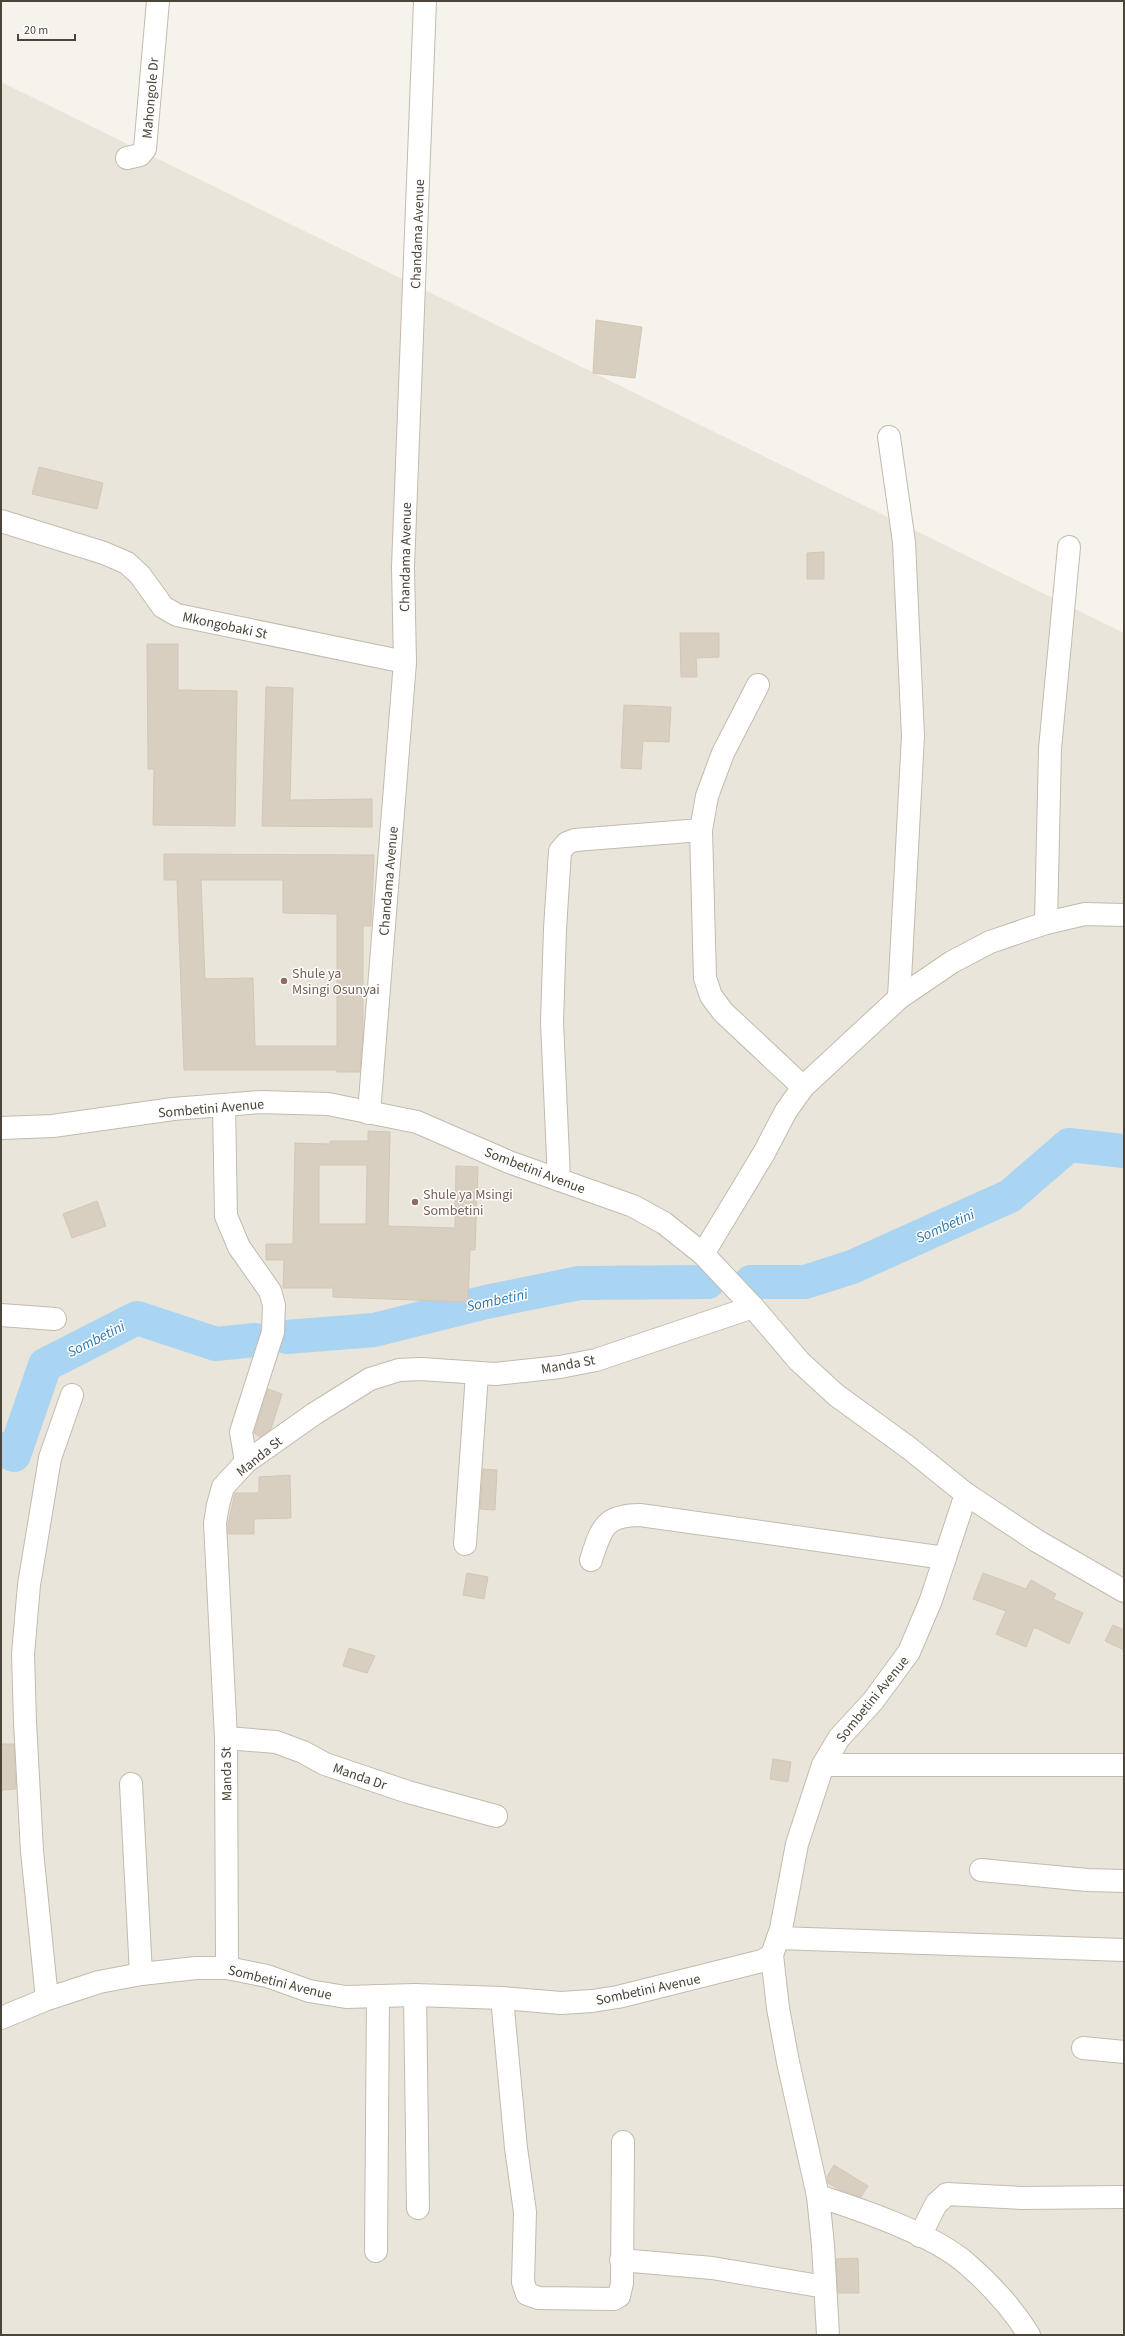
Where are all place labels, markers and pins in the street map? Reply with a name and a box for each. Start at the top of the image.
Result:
place label: Shule ya Msingi Osunyai [292,964,380,1000]
marker: Shule ya Msingi Osunyai [279,976,289,986]
place label: Shule ya Msingi Sombetini [423,1185,513,1221]
marker: Shule ya Msingi Sombetini [410,1197,420,1207]

